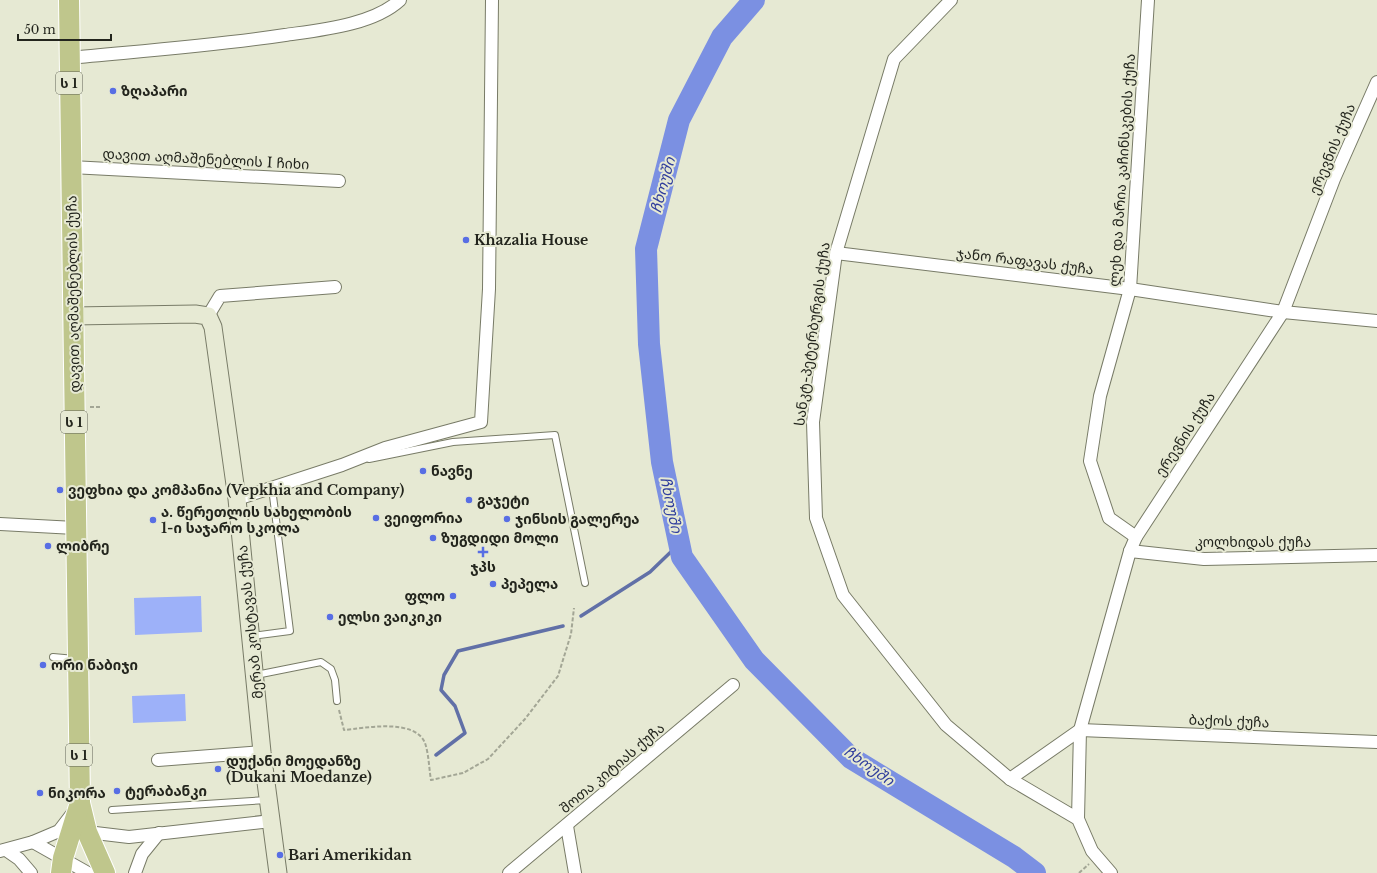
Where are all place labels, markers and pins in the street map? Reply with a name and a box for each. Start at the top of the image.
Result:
place label: ზღაპარი [121,82,187,100]
marker: ზღაპარი [108,86,118,96]
place label: Khazalia House [474,231,588,249]
marker: Khazalia House [461,235,471,245]
place label: ნავნე [431,462,473,480]
marker: ნავნე [418,466,428,476]
place label: ვეფხია და კომპანია (Vepkhia and Company) [68,481,405,499]
marker: ვეფხია და კომპანია (Vepkhia and Company) [55,485,65,495]
place label: გაჯეტი [477,491,529,509]
marker: გაჯეტი [464,495,474,505]
place label: ა. წერეთლის სახელობის 1-ი საჯარო სკოლა [161,503,352,537]
place label: ვეიფორია [384,509,463,527]
place label: ჯინსის გალერეა [515,510,640,528]
marker: ვეიფორია [371,513,381,523]
marker: ჯინსის გალერეა [502,514,512,524]
marker: ა. წერეთლის სახელობის 1-ი საჯარო სკოლა [148,515,158,525]
place label: ზუგდიდი მოლი [441,529,559,547]
marker: ზუგდიდი მოლი [428,533,438,543]
place label: ლიბრე [56,537,110,555]
marker: ლიბრე [43,541,53,551]
marker: ჯპს [478,547,488,557]
place label: ჯპს [470,558,496,576]
place label: პეპელა [501,575,558,593]
marker: პეპელა [488,579,498,589]
place label: ფლო [404,587,445,605]
marker: ფლო [448,591,458,601]
place label: ელსი ვაიკიკი [338,608,442,626]
marker: ელსი ვაიკიკი [325,612,335,622]
place label: ორი ნაბიჯი [51,656,138,674]
marker: ორი ნაბიჯი [38,660,48,670]
place label: დუქანი მოედანზე (Dukani Moedanze) [226,752,372,786]
marker: დუქანი მოედანზე (Dukani Moedanze) [213,764,223,774]
place label: ტერაბანკი [125,782,207,800]
place label: ნიკორა [48,784,106,802]
marker: ტერაბანკი [112,786,122,796]
marker: ნიკორა [35,788,45,798]
place label: Bari Amerikidan [288,846,412,864]
marker: Bari Amerikidan [275,850,285,860]

